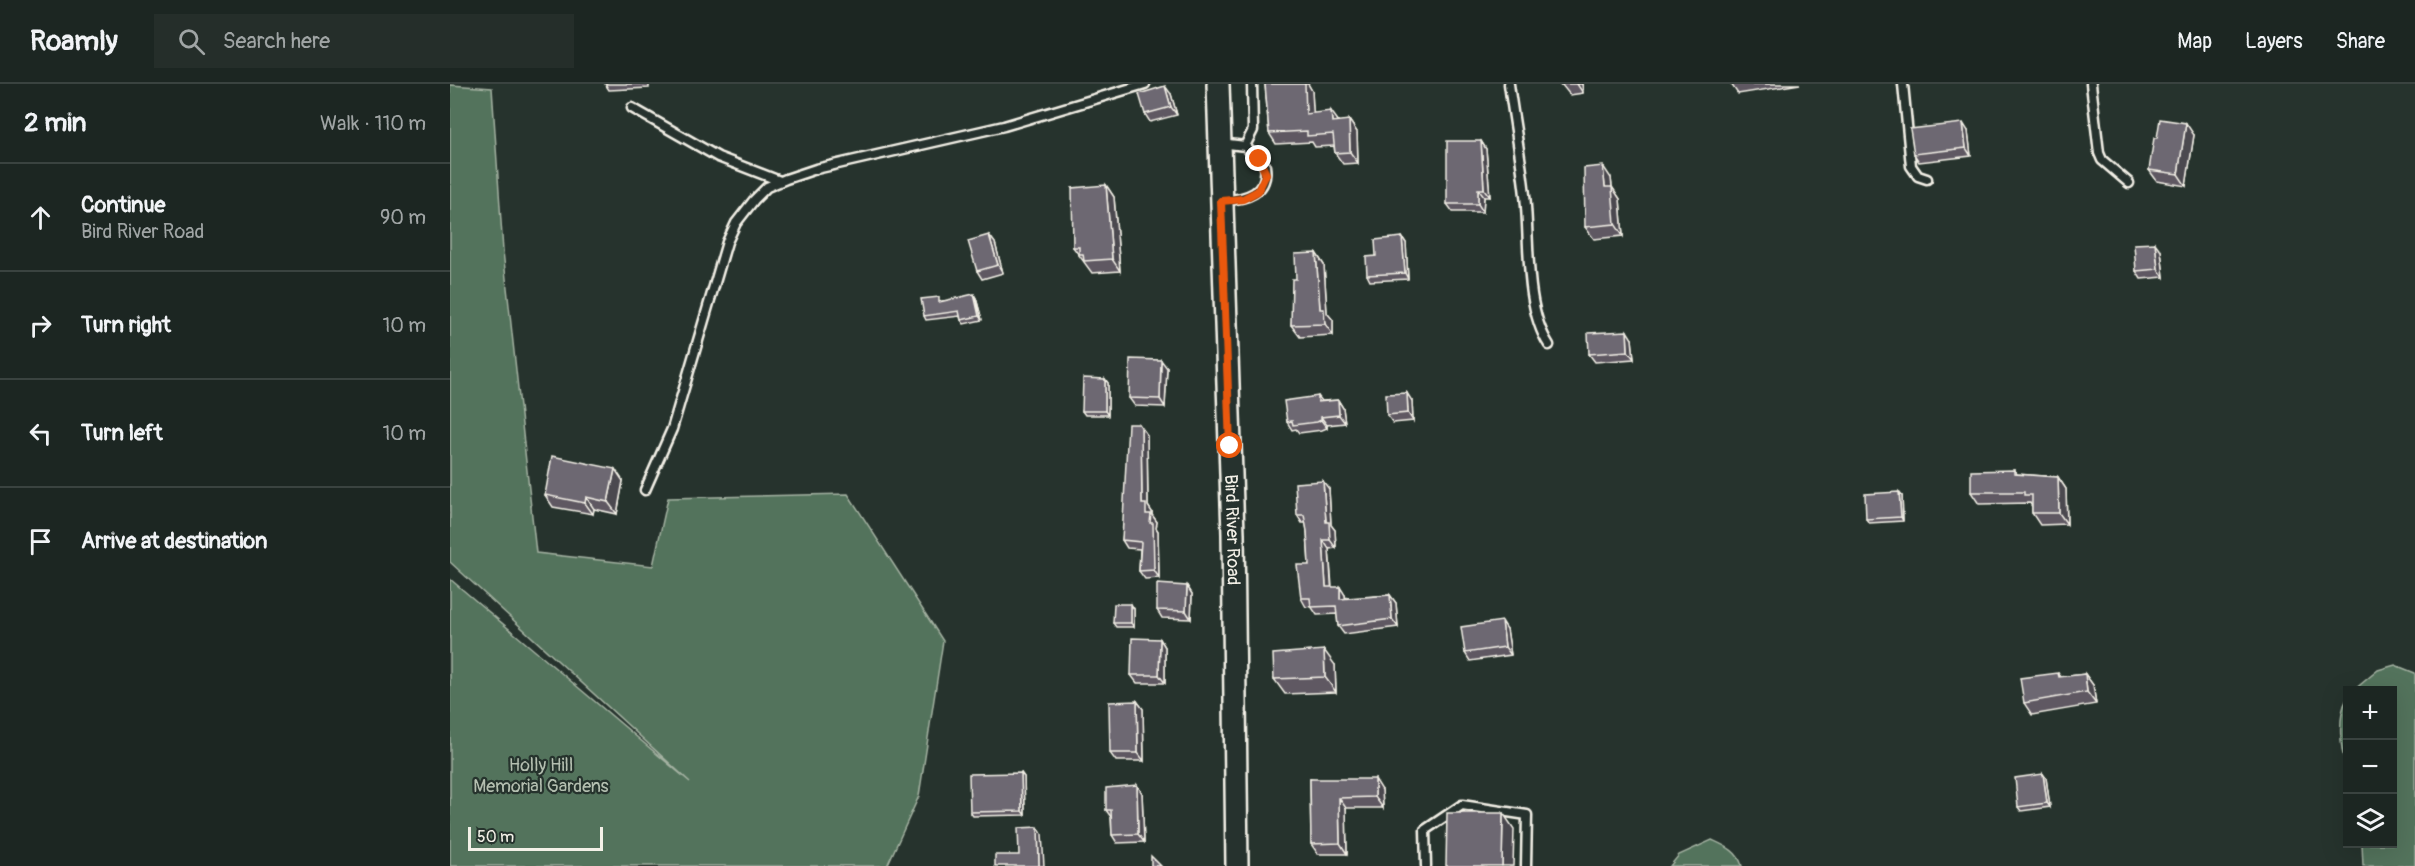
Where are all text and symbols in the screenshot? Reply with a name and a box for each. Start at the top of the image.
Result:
search box [154,14,574,68]
text: Roamly [30,24,118,59]
icon: search [175,25,208,58]
text: Search here [223,27,330,55]
text: Map [2177,28,2212,55]
text: Layers [2245,28,2303,55]
text: Share [2336,28,2385,55]
text: 2 min [24,107,86,139]
text: Walk · 110 m [320,111,426,136]
route end [1245,145,1271,171]
text: Continue [81,191,165,219]
icon: ahead [24,201,57,234]
text: 90 m [380,205,426,230]
text: Bird River Road [81,219,204,244]
icon: right [24,309,57,342]
text: Turn right [81,311,171,339]
text: 10 m [382,313,426,338]
icon: left [24,417,57,450]
text: Turn left [81,419,163,447]
text: 10 m [382,421,426,446]
route start [1216,432,1242,458]
street label: Bird River Road [1220,474,1245,585]
icon: arrive [24,525,57,558]
text: Arrive at destination [81,527,267,555]
map controls [2343,686,2397,848]
button: + [2343,686,2397,740]
button: − [2343,740,2397,794]
park label: Holly Hill Memorial Gardens [473,754,609,798]
button: layers [2343,794,2397,848]
scale bar [468,824,603,852]
text: 50 m [477,827,514,847]

